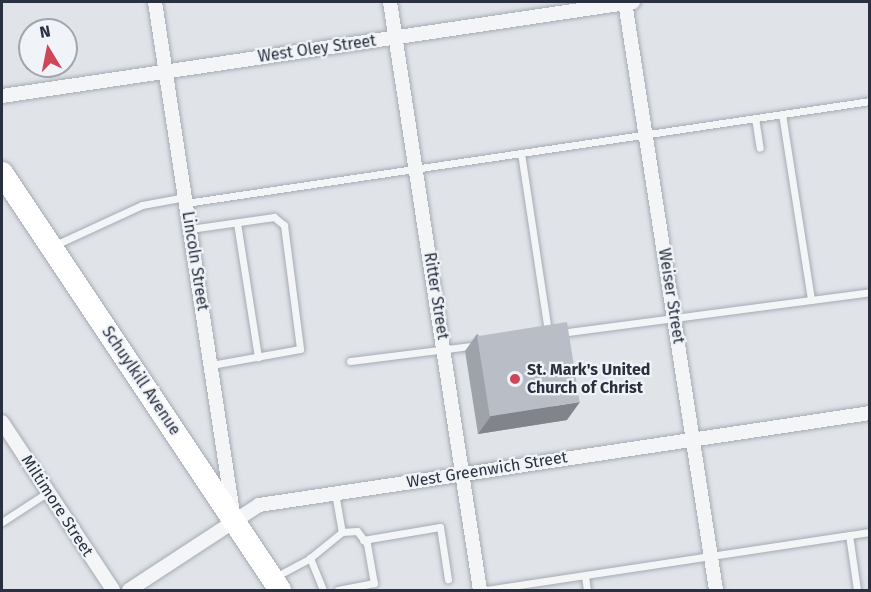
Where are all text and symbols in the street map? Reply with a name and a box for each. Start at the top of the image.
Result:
north arrow [18,18,78,78]
text: N [38,21,52,42]
street label: West Oley Street [257,31,377,67]
street label: Lincoln Street [178,210,212,312]
street label: Weiser Street [654,247,688,345]
street label: Ritter Street [420,251,452,341]
street label: Schuylkill Avenue [98,323,184,439]
place label: St. Mark's United Church of Christ [527,360,650,398]
marker: St. Mark's United Church of Christ [508,372,522,386]
street label: West Greenwich Street [405,448,569,492]
street label: Miltimore Street [17,452,97,560]

